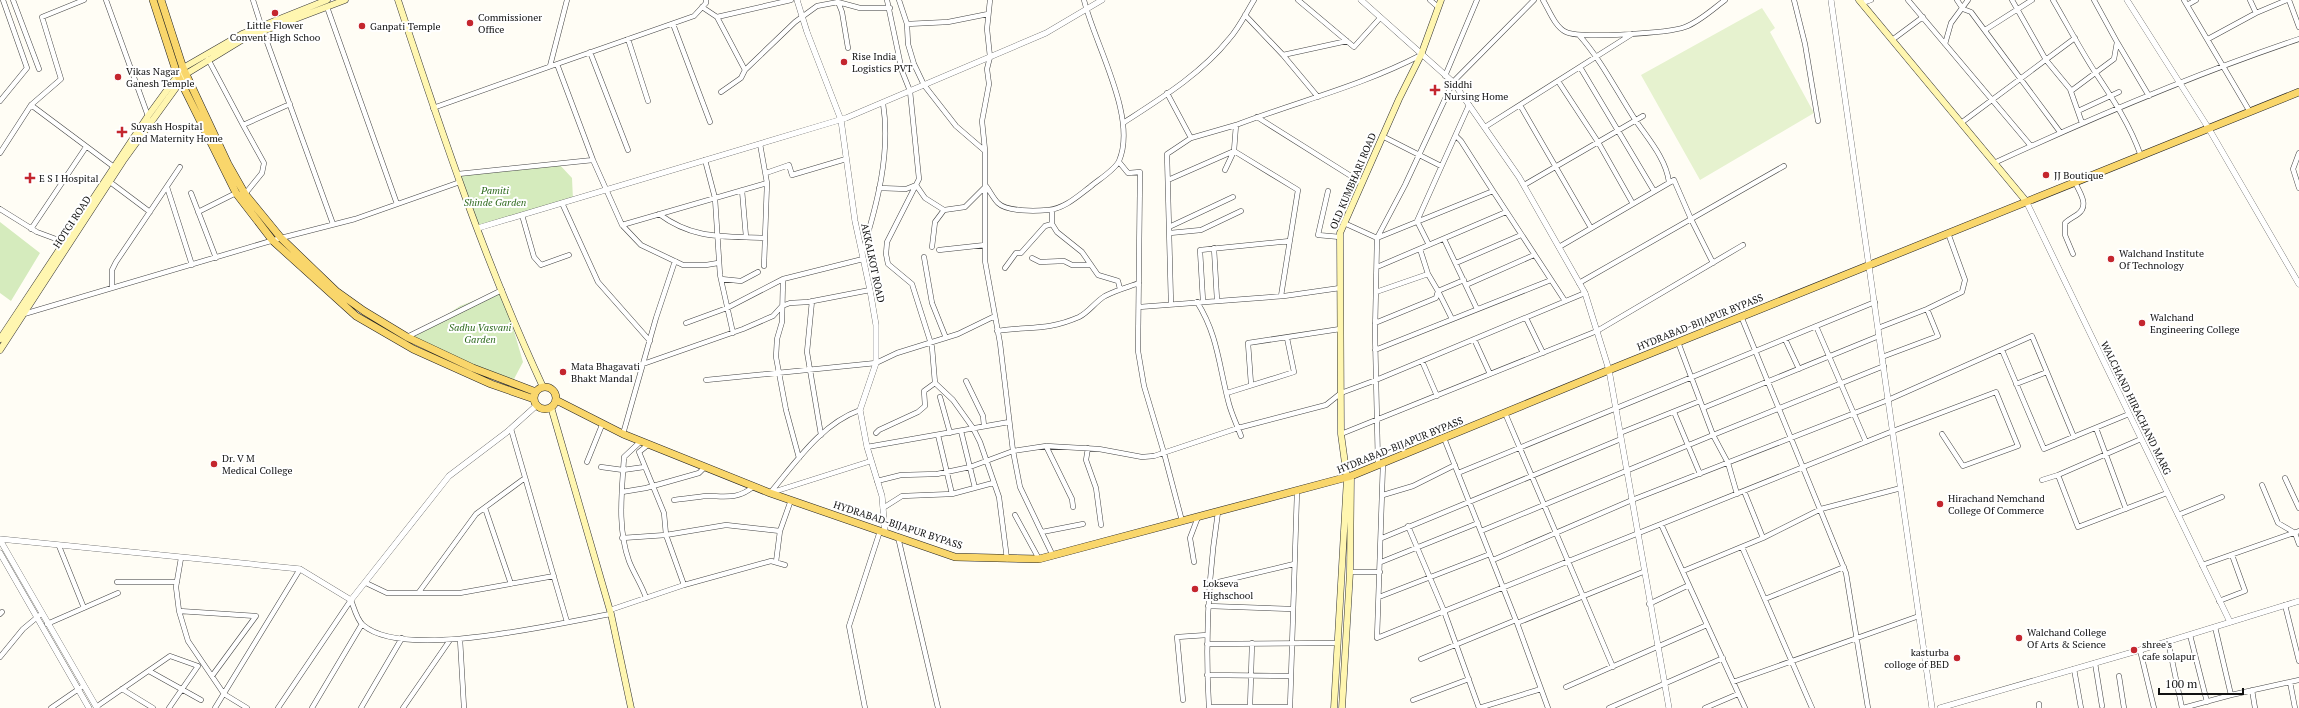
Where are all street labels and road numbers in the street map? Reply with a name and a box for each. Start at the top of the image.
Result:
street label: OLD KUMBHARI ROAD [1327,131,1379,231]
street label: HOTGI ROAD [50,193,94,251]
street label: AKKALKOT ROAD [858,222,888,304]
street label: HYDRABAD-BIJAPUR BYPASS [1635,291,1765,353]
street label: WALCHAND HIRACHAND MARG [2098,339,2174,477]
street label: HYDRABAD-BIJAPUR BYPASS [1335,414,1465,476]
street label: HYDRABAD-BIJAPUR BYPASS [832,498,964,552]

